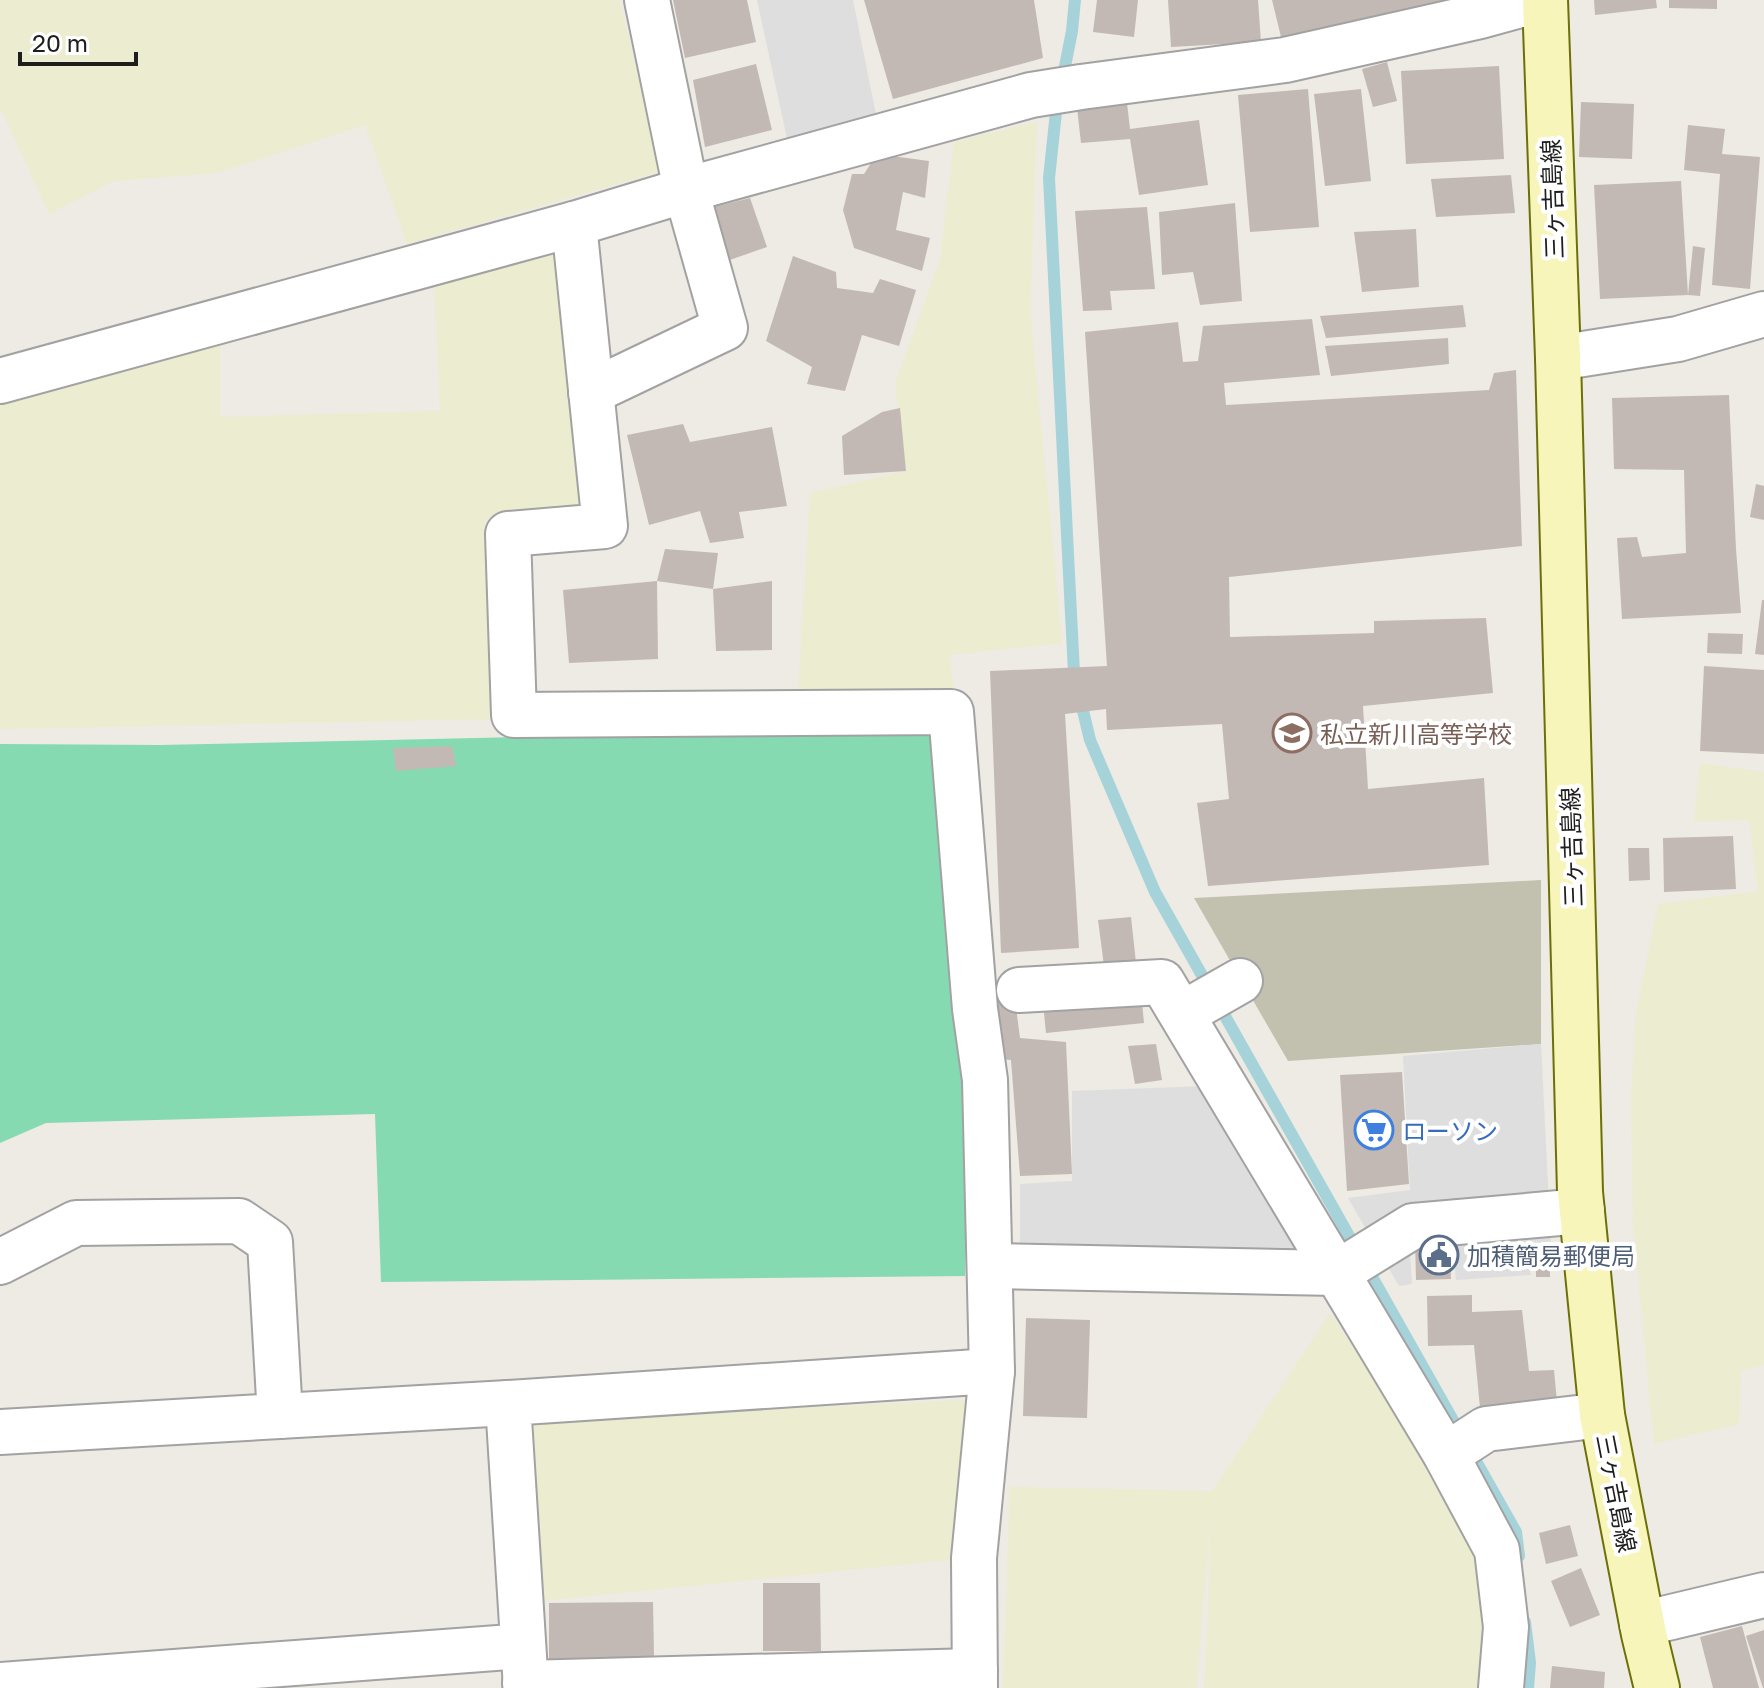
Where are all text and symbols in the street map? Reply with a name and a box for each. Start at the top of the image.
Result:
scale bar [20,16,136,66]
text: 20 m [32,28,88,57]
street label: 三ヶ吉島線 [1535,139,1569,259]
school or university icon: 私立新川高等学校 [1271,712,1313,754]
place label: 私立新川高等学校 [1320,719,1512,748]
street label: 三ヶ吉島線 [1554,787,1588,907]
supermarket icon: ローソン [1353,1109,1395,1151]
place label: ローソン [1402,1116,1498,1145]
public building icon: 加積簡易郵便局 [1418,1234,1460,1276]
place label: 加積簡易郵便局 [1467,1241,1635,1270]
street label: 三ヶ吉島線 [1591,1431,1643,1555]

